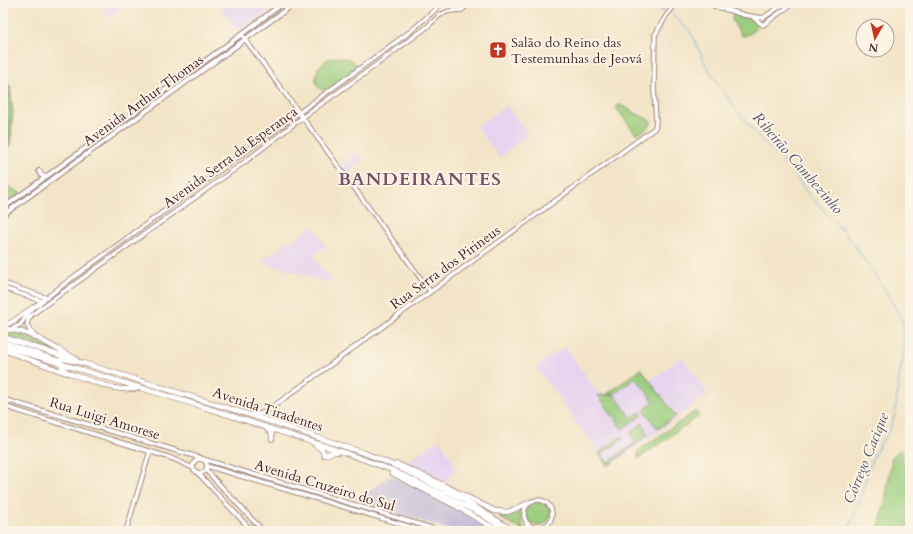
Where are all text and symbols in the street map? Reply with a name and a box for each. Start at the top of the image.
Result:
north arrow [855,18,895,58]
place label: Salão do Reino das Testemunhas de Jeová [511,33,642,68]
text: N [867,39,879,56]
church icon: Salão do Reino das Testemunhas de Jeová [488,40,508,60]
street label: Avenida Arthur Thomas [79,50,208,151]
street label: Avenida Serra da Esperança [159,102,301,213]
water label: Ribeirão Cambezinho [748,108,848,218]
district label: BANDEIRANTES [338,167,502,192]
street label: Rua Serra dos Pirineus [386,221,505,314]
street label: Avenida Tiradentes [210,383,326,436]
street label: Rua Luigi Amorese [47,393,162,444]
water label: Córrego Cacique [839,409,893,506]
street label: Avenida Cruzeiro do Sul [252,455,398,516]

